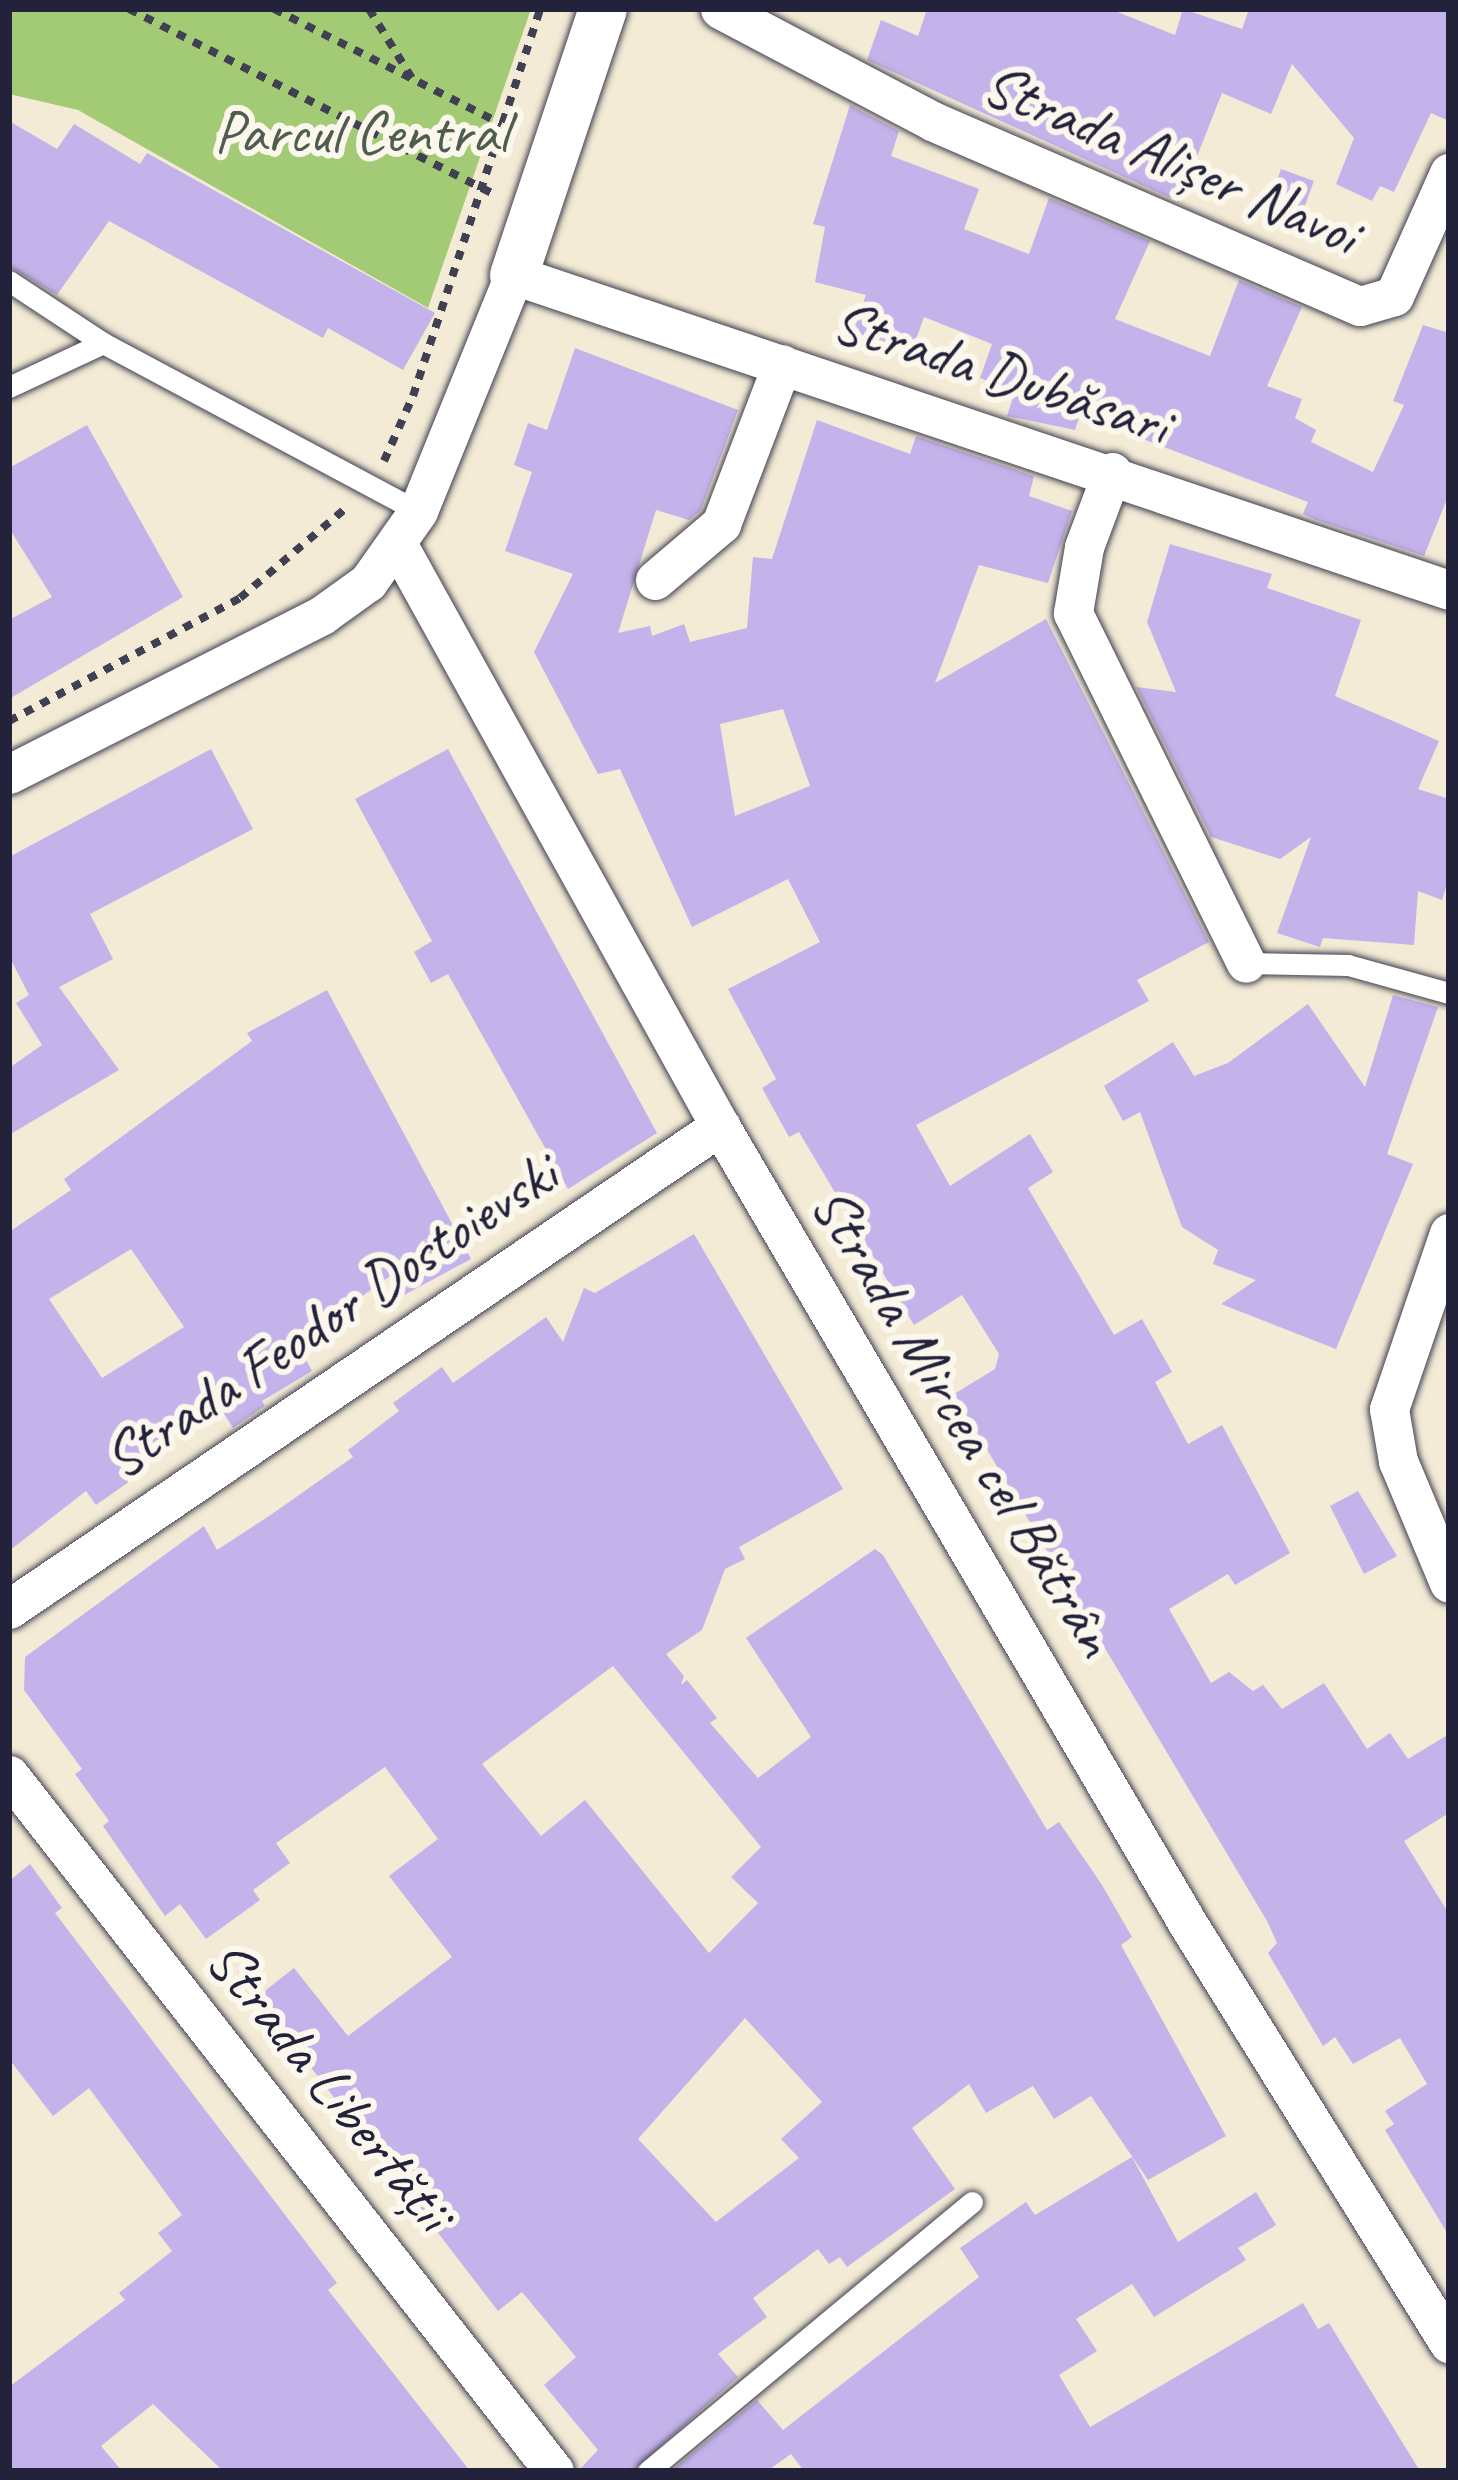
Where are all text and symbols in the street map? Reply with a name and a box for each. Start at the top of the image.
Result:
street label: Strada Alișer Navoi [972,48,1370,270]
park label: Parcul Central [215,96,507,168]
street label: Strada Dubăsari [824,285,1178,461]
street label: Strada Fеodor Dostoievski [90,1138,570,1494]
street label: Strada Mircea cel Bătrân [796,1174,1132,1668]
street label: Strada Libertății [191,1925,469,2245]

